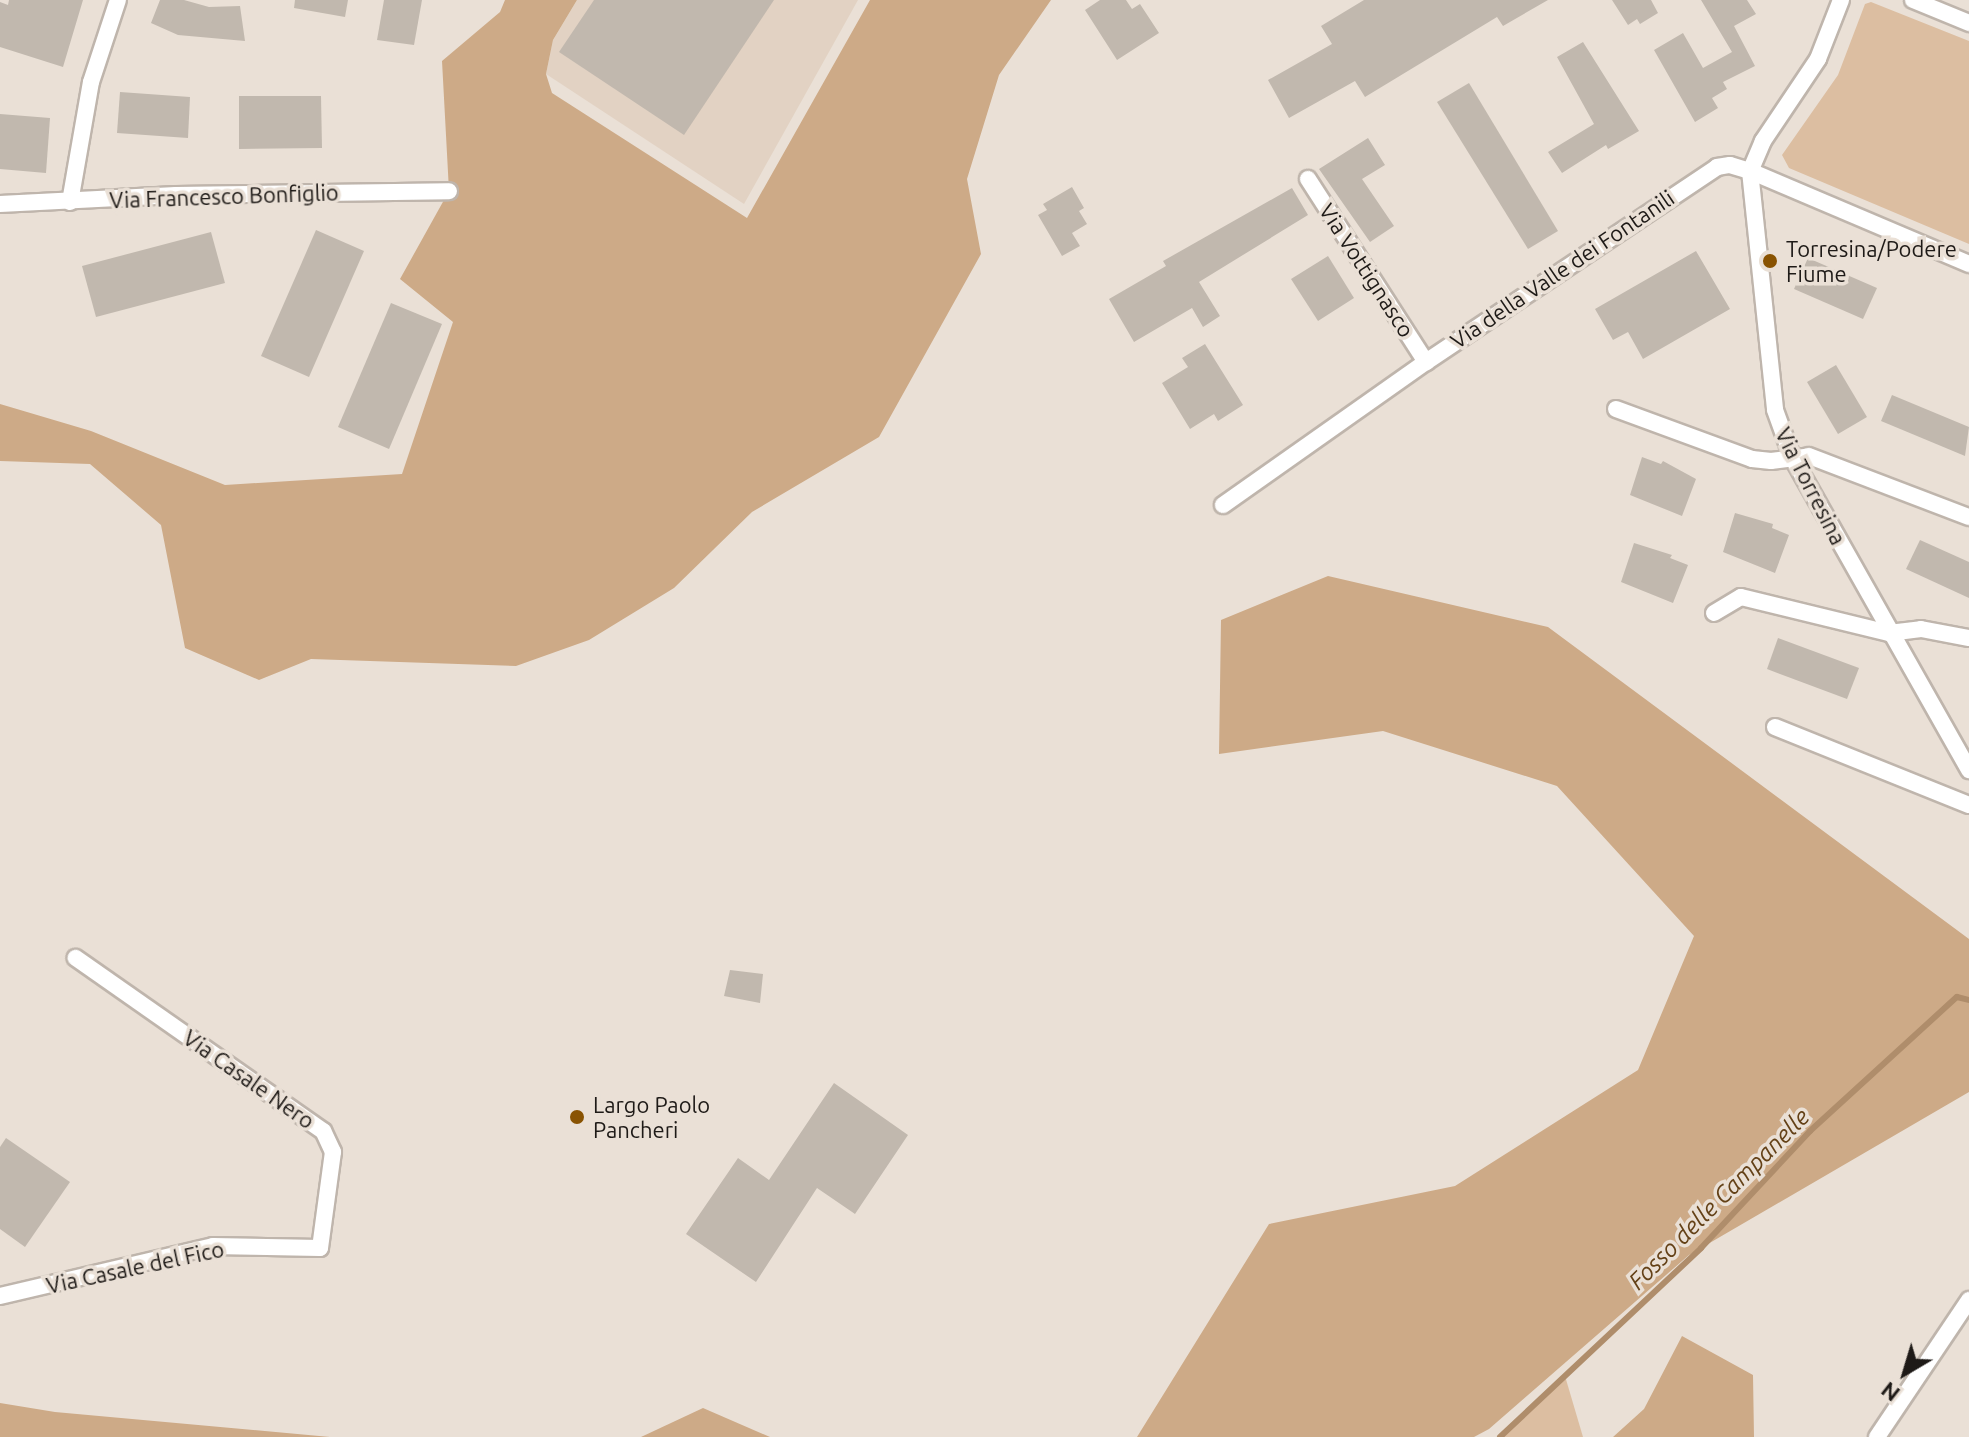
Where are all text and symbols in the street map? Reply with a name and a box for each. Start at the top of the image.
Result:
street label: Via Francesco Bonfiglio [109,179,339,213]
street label: Via della Valle dei Fontanili [1445,184,1679,354]
street label: Via Vottignasco [1314,198,1420,342]
place label: Torresina/Podere Fiume [1786,235,1957,286]
marker: Torresina/Podere Fiume [1761,252,1779,270]
street label: Via Torresina [1770,423,1852,549]
street label: Via Casale Nero [178,1024,320,1134]
place label: Largo Paolo Pancheri [593,1091,710,1142]
water label: Fosso delle Campanelle [1622,1102,1816,1296]
marker: Largo Paolo Pancheri [568,1108,586,1126]
street label: Via Casale del Fico [44,1235,226,1299]
north arrow [1865,1333,1945,1413]
text: N [1876,1377,1904,1407]

